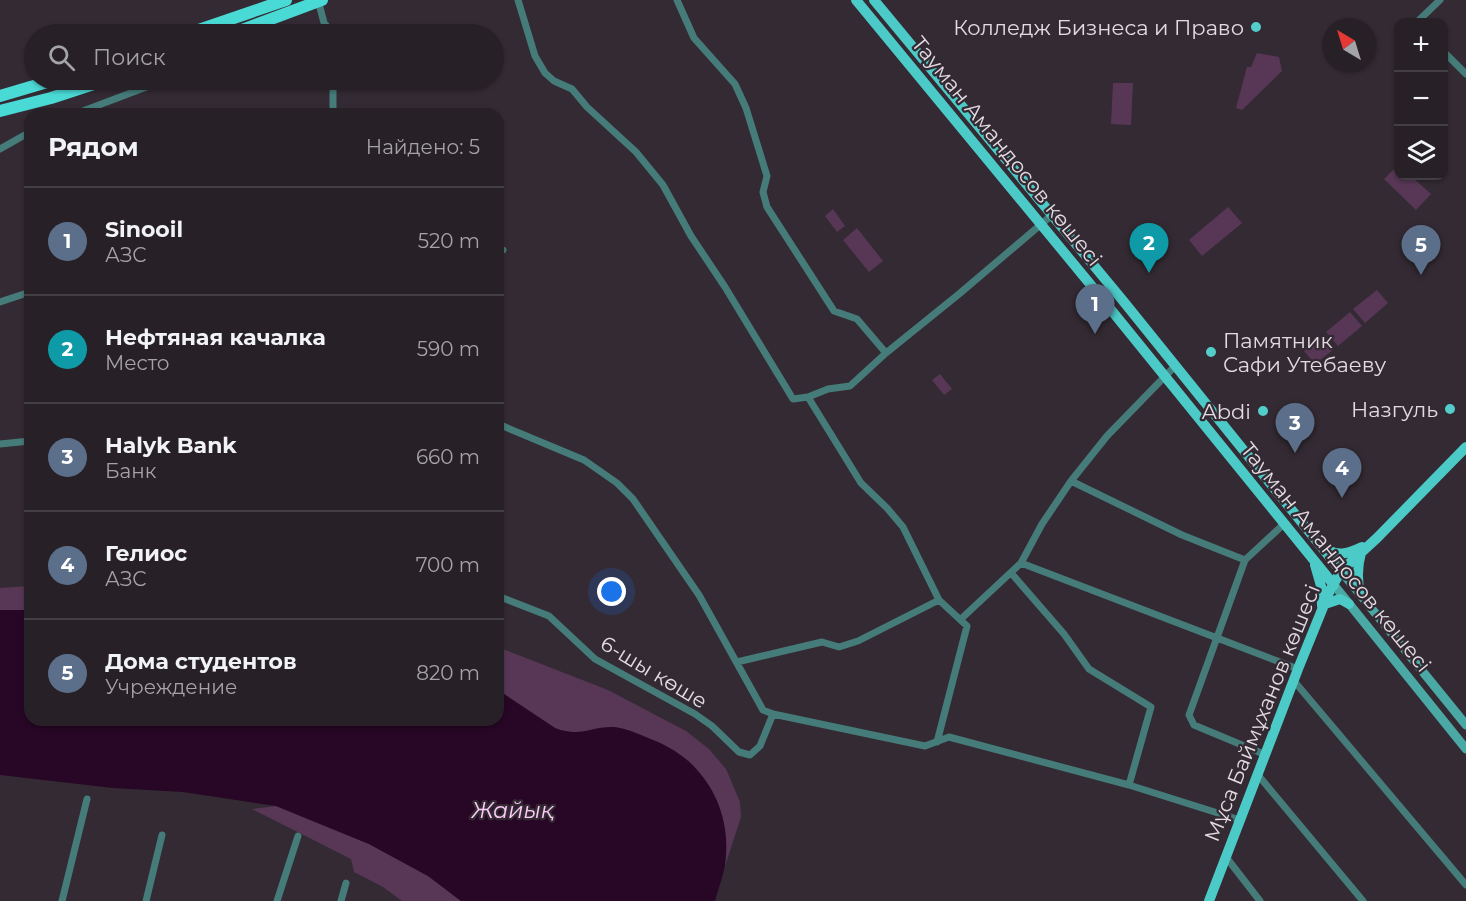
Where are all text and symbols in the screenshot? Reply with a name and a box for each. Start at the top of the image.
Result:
place label: Колледж Бизнеса и Право [953,15,1244,40]
north arrow [1322,18,1376,72]
map controls [1394,18,1448,180]
button: + [1394,18,1448,72]
marker: Колледж Бизнеса и Право [1249,20,1263,34]
search box [24,24,504,90]
street label: Тауман Амандосов көшесі [907,31,1107,271]
icon: search [45,41,78,74]
text: Поиск [93,44,165,71]
button: − [1394,72,1448,126]
button: layers [1394,126,1448,180]
text: Рядом [48,131,139,163]
text: Найдено: 5 [366,135,480,159]
text: Sinooil [105,216,183,243]
pin: 2 [1130,224,1168,273]
pin: 5 [1402,226,1440,275]
text: 1 [64,229,71,253]
text: 520 m [418,229,480,253]
text: АЗС [105,243,147,267]
pin: 1 [1076,284,1114,334]
text: Нефтяная качалка [105,324,326,351]
place label: Памятник Сафи Утебаеву [1223,328,1387,377]
text: 2 [62,337,73,361]
text: 590 m [417,337,480,361]
marker: Памятник Сафи Утебаеву [1204,345,1218,359]
text: Место [105,351,169,375]
place label: Назгуль [1351,397,1438,422]
place label: Abdi [1202,399,1251,424]
marker: Назгуль [1443,402,1457,416]
marker: Abdi [1256,404,1270,418]
pin: 3 [1276,404,1314,453]
text: Halyk Bank [105,432,237,459]
street label: Тауман Амандосов көшесі [1236,437,1436,677]
text: 3 [62,445,73,469]
text: 660 m [416,445,480,469]
pin: 4 [1322,448,1362,498]
text: Банк [105,459,156,483]
text: Гелиос [105,540,187,567]
text: 4 [61,553,74,577]
text: 700 m [416,553,480,577]
text: АЗС [105,567,147,591]
your location [597,577,626,606]
street label: Мұса Баймұханов көшесі [1199,581,1325,845]
street label: 6-шы көше [596,630,712,714]
text: Дома студентов [105,648,297,675]
text: 5 [62,661,73,685]
text: 820 m [416,661,480,685]
text: Учреждение [105,675,237,699]
water label: Жайық [471,797,555,824]

